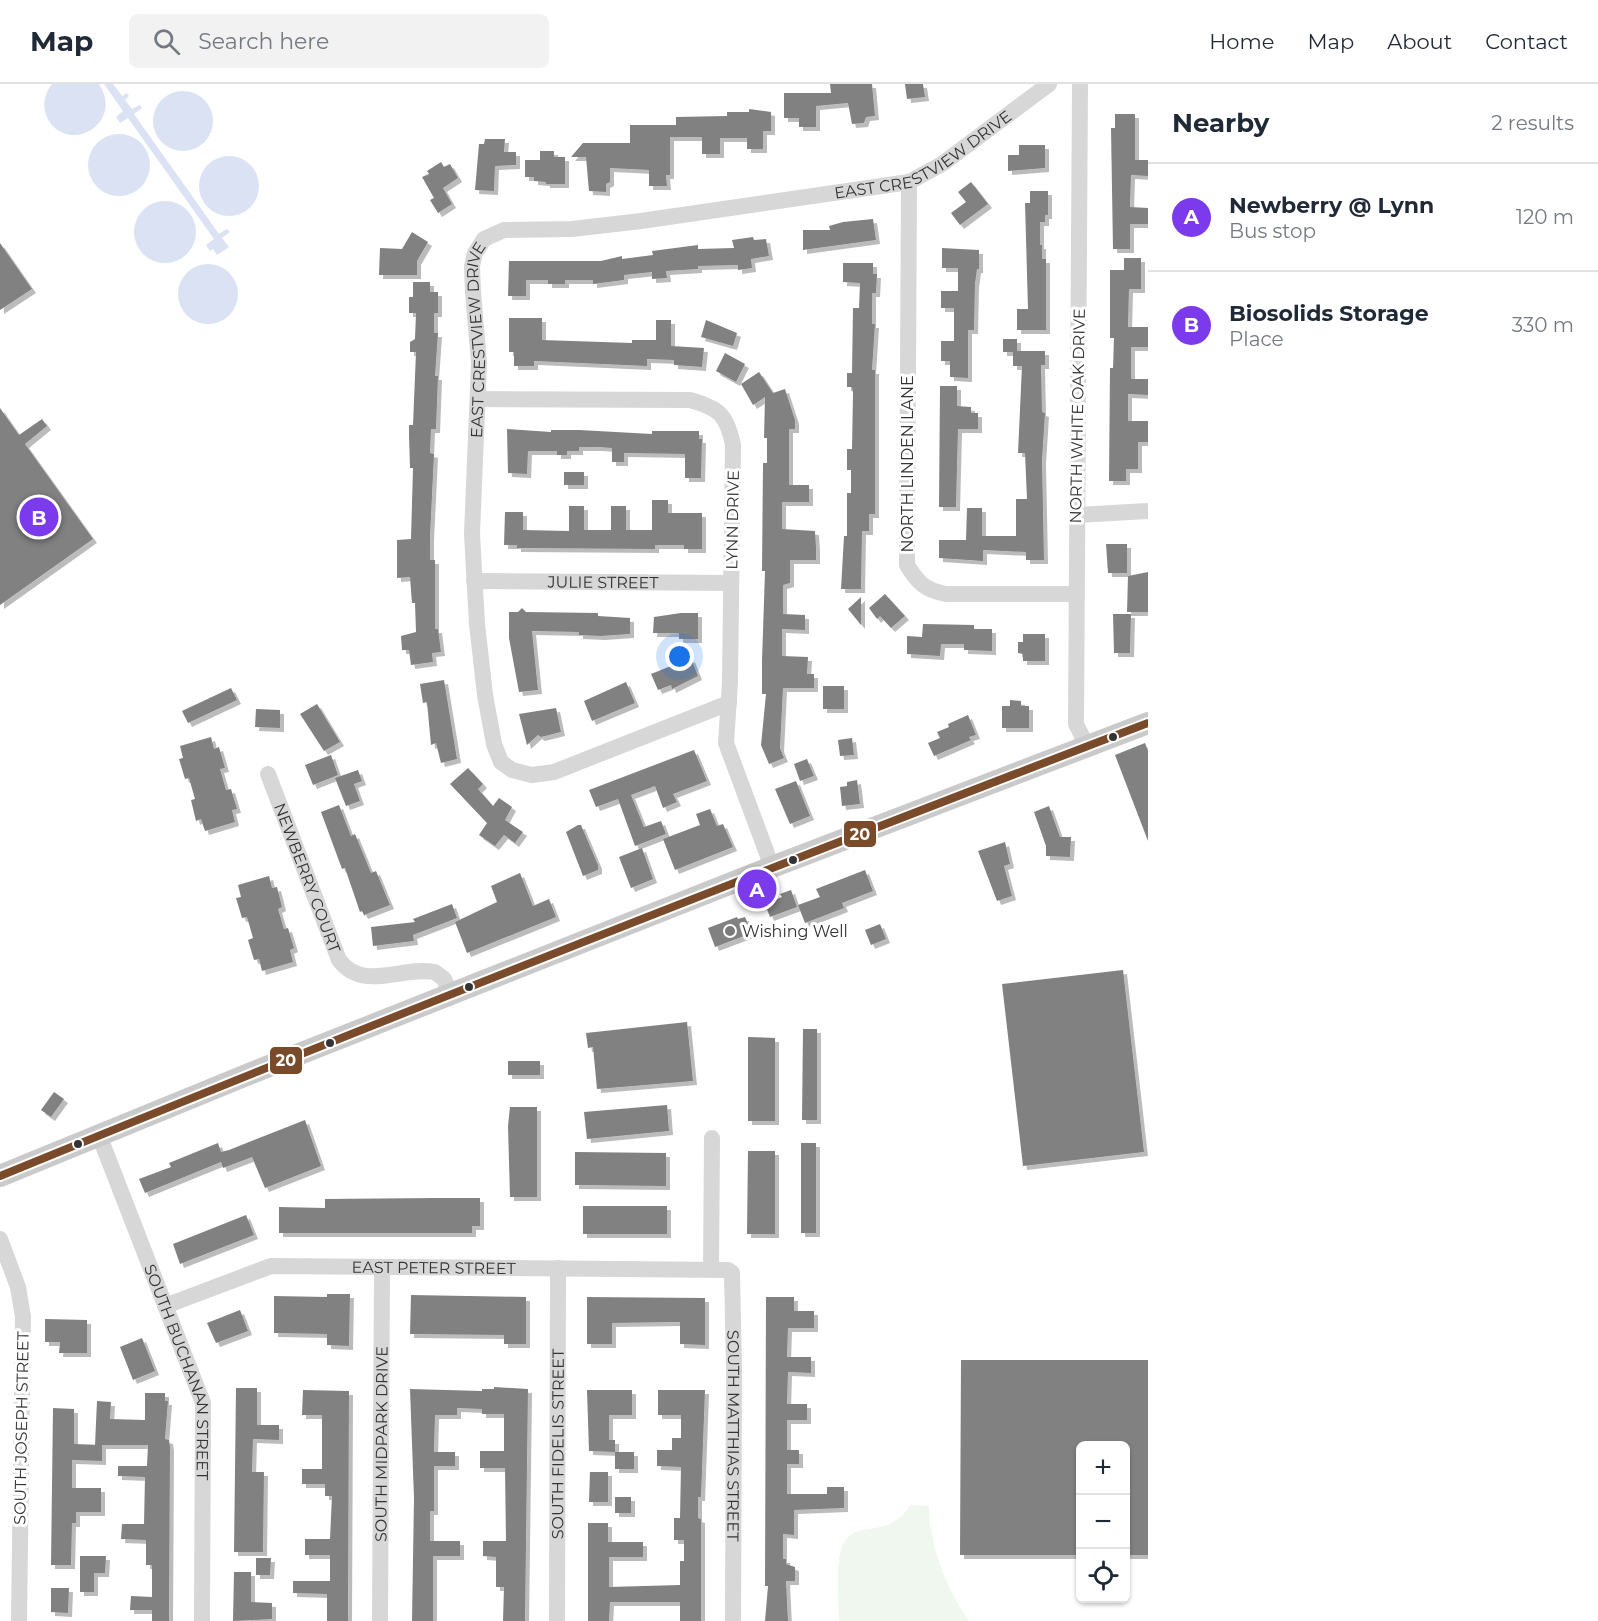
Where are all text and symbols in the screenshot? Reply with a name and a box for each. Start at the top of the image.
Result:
search box [129,14,549,68]
text: Map [30,24,93,58]
icon: search [150,25,183,58]
text: Search here [198,28,329,55]
text: Home [1209,29,1274,54]
text: Map [1307,29,1354,54]
text: About [1387,29,1452,54]
text: Contact [1485,29,1568,54]
street label: EAST CRESTVIEW DRIVE [833,106,1015,203]
text: Nearby [1172,107,1269,139]
text: 2 results [1491,111,1574,135]
text: Newberry @ Lynn [1229,192,1434,219]
text: A [1184,205,1199,229]
text: 120 m [1516,205,1574,229]
text: Bus stop [1229,219,1316,243]
street label: EAST CRESTVIEW DRIVE [463,238,490,438]
text: Biosolids Storage [1229,300,1429,327]
street label: NORTH WHITE OAK DRIVE [1066,308,1089,524]
text: B [1184,313,1199,337]
text: 330 m [1512,313,1574,337]
text: Place [1229,327,1284,351]
street label: NORTH LINDEN LANE [898,375,917,553]
street label: LYNN DRIVE [722,470,743,570]
pin: B [20,494,58,540]
street label: JULIE STREET [546,573,659,592]
your location [665,642,694,671]
unlabelled marker [1107,731,1119,743]
street label: NEWBERRY COURT [270,800,345,956]
line badge: 20 [843,820,877,848]
text: 20 [850,825,870,844]
unlabelled marker [787,854,799,866]
pin: A [738,866,777,912]
place label: Wishing Well [742,922,848,941]
marker: Wishing Well [723,924,737,938]
unlabelled marker [463,981,475,993]
unlabelled marker [324,1037,336,1049]
line badge: 20 [269,1046,303,1075]
text: 20 [276,1051,296,1070]
unlabelled marker [72,1138,84,1150]
street label: EAST PETER STREET [352,1258,517,1278]
street label: SOUTH BUCHANAN STREET [140,1262,212,1481]
street label: SOUTH JOSEPH STREET [10,1330,33,1525]
street label: SOUTH MATTHIAS STREET [723,1330,743,1542]
street label: SOUTH MIDPARK DRIVE [371,1346,392,1542]
street label: SOUTH FIDELIS STREET [548,1348,568,1539]
map controls [1076,1441,1130,1603]
button: + [1076,1441,1130,1495]
button: − [1076,1495,1130,1549]
button: locate [1076,1549,1130,1603]

